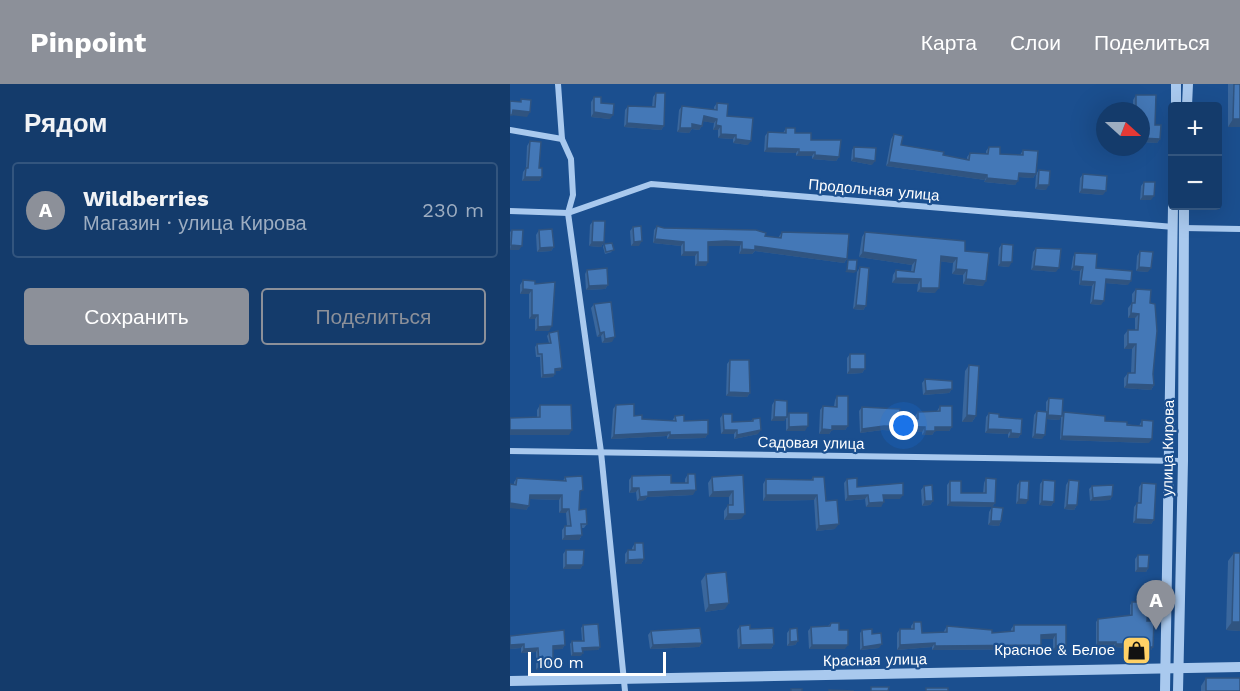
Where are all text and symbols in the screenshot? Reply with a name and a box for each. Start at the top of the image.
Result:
text: Pinpoint [30,26,146,59]
text: Карта [921,30,977,55]
text: Слои [1010,30,1061,55]
text: Поделиться [1094,30,1210,55]
north arrow [1096,102,1150,156]
map controls [1168,102,1222,210]
button: + [1168,102,1222,156]
text: Рядом [24,108,107,138]
button: − [1168,156,1222,210]
street label: Продольная улица [808,175,941,205]
text: Wildberries [83,186,209,211]
text: A [39,198,52,222]
text: 230 m [422,198,484,222]
text: Магазин · улица Кирова [83,211,307,235]
button: Сохранить [24,288,249,345]
button: Поделиться [261,288,486,345]
street label: улица Кирова [1158,399,1178,496]
your location [889,411,918,440]
street label: Садовая улица [757,433,865,453]
pin: A [1136,580,1176,630]
shop icon: Красное & Белое [1120,634,1152,666]
place label: Красное & Белое [994,641,1115,659]
scale bar [528,649,666,676]
street label: Красная улица [823,650,928,670]
text: 100 m [537,653,584,672]

